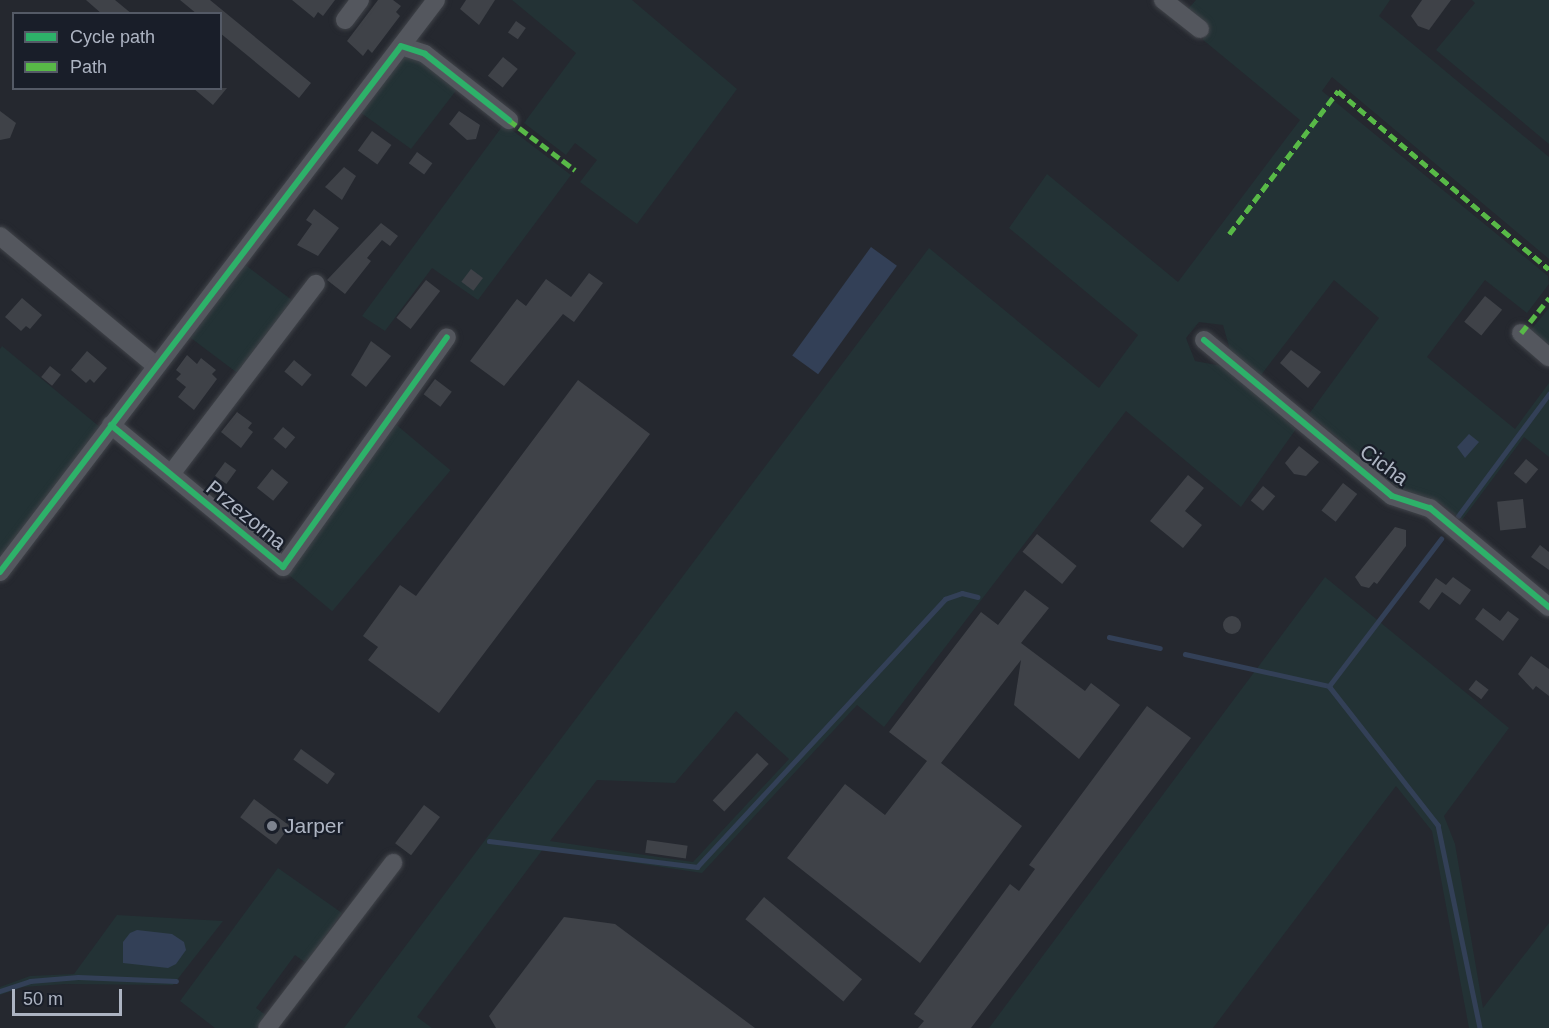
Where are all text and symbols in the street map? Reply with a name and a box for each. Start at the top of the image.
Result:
legend [12,12,222,90]
text: Cycle path [70,27,155,47]
text: Path [70,57,107,77]
street label: Cicha [1355,439,1413,491]
street label: Przezorna [201,475,291,555]
place label: Jarper [284,813,344,839]
marker: Jarper [265,819,279,833]
scale bar [15,977,124,1015]
text: 50 m [23,989,63,1009]

